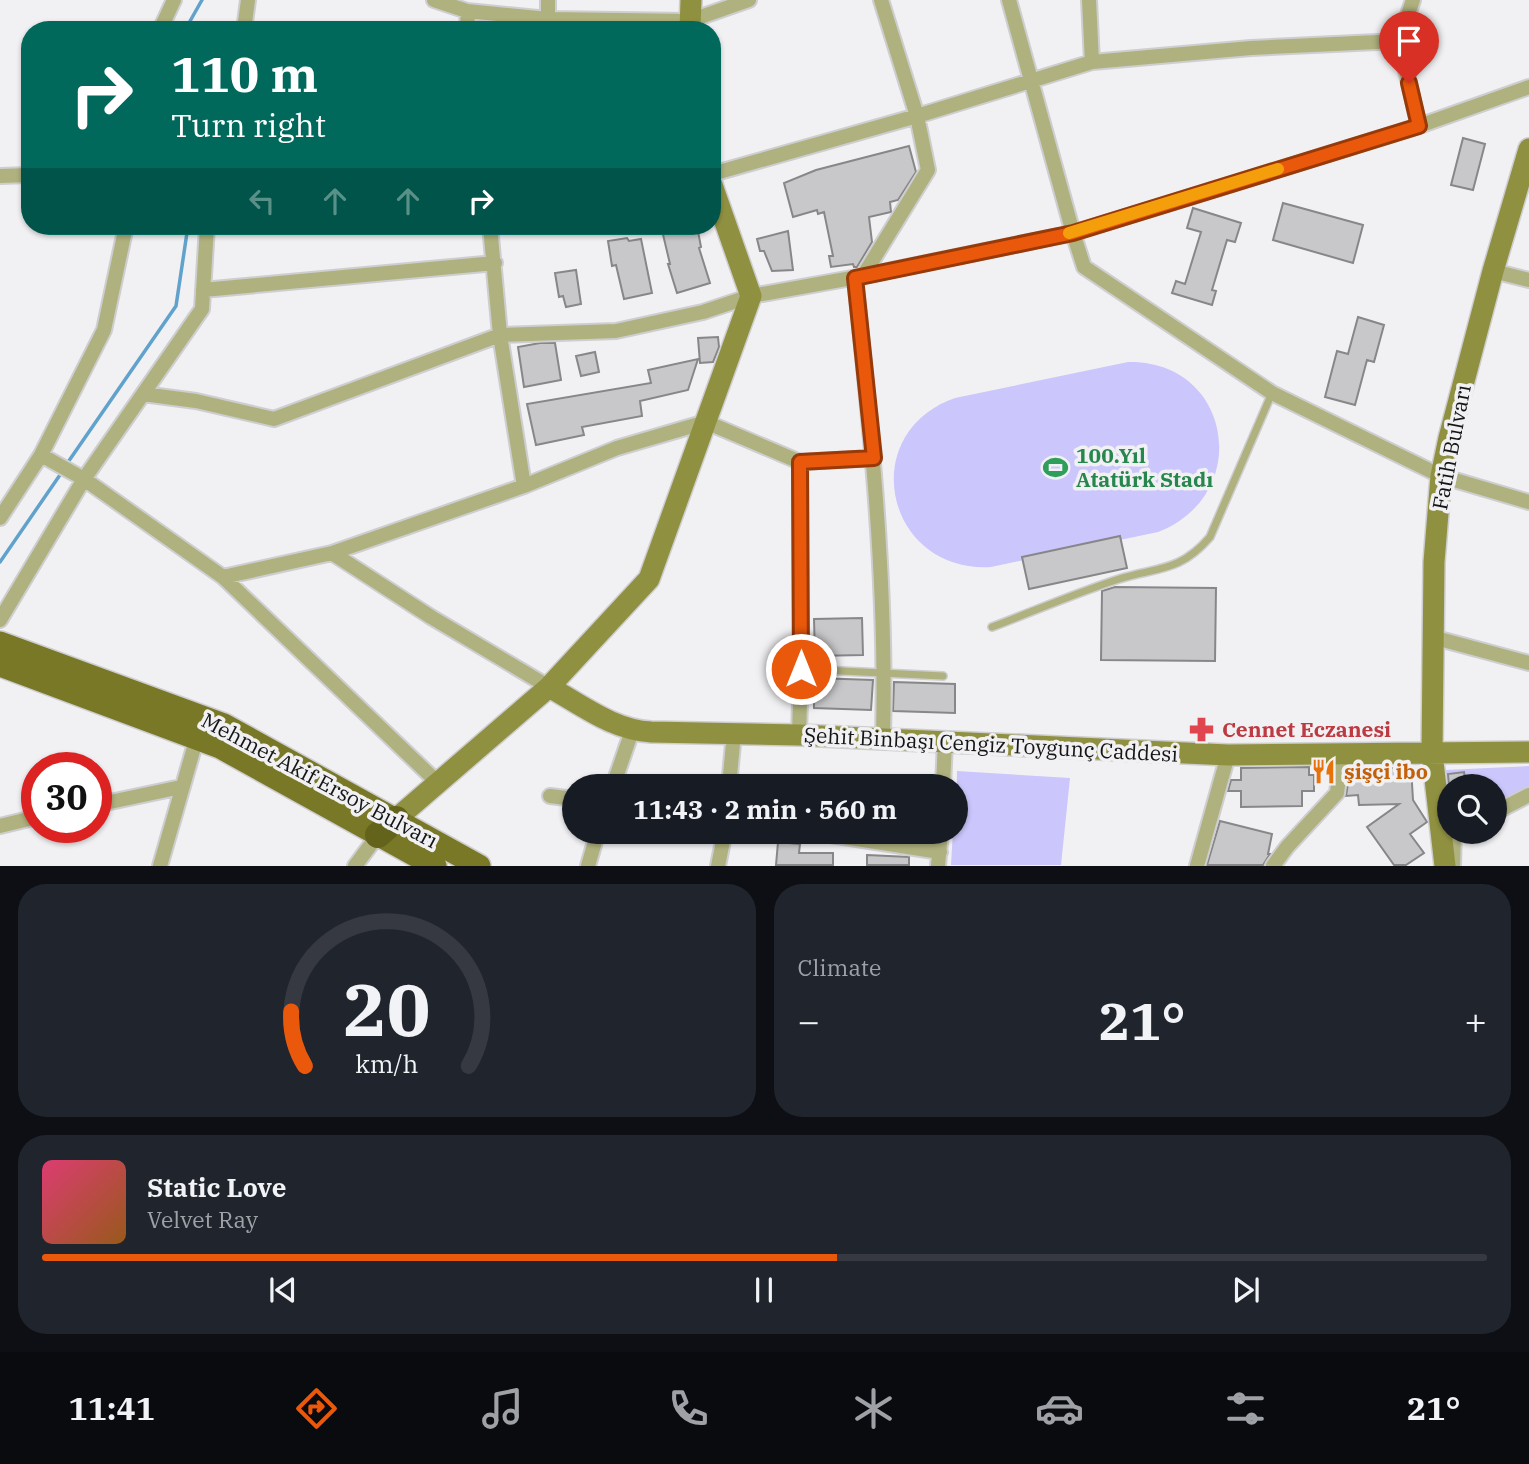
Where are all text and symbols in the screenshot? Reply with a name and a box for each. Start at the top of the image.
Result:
pin [1379,11,1439,83]
icon: arrive [1390,22,1428,60]
text: 110 m [171,42,318,105]
icon: right [56,49,147,140]
text: Turn right [171,104,326,146]
icon: left [243,182,281,220]
icon: ahead [316,182,354,220]
icon: ahead [389,182,427,220]
icon: right [462,182,500,220]
street label: Fatih Bulvarı [1425,382,1477,512]
place label: 100.Yıl Atatürk Stadı [1076,441,1213,493]
sports icon: 100.Yıl Atatürk Stadı [1042,453,1070,481]
position arrow [764,632,838,706]
street label: Mehmet Akif Ersoy Bulvarı [197,706,443,854]
pharmacy icon: Cennet Eczanesi [1188,715,1216,743]
place label: Cennet Eczanesi [1222,715,1391,743]
street label: Şehit Binbaşı Cengiz Toygunç Caddesi [803,720,1179,768]
speed limit sign: 30 [21,752,112,843]
restaurant icon: şişçi ibo [1310,757,1338,785]
place label: şişçi ibo [1344,757,1428,785]
map controls [1437,774,1507,844]
button: search [1437,774,1507,844]
text: 11:43 · 2 min · 560 m [633,792,897,826]
text: Climate [798,952,881,982]
text: 20 [343,962,430,1057]
text: 21° [1099,987,1186,1054]
text: − [798,996,820,1045]
text: + [1464,996,1487,1045]
text: km/h [355,1047,418,1080]
text: Static Love [147,1170,286,1204]
text: Velvet Ray [147,1204,258,1234]
icon: previous [264,1271,302,1309]
icon: pause [745,1271,783,1309]
icon: next [1227,1271,1265,1309]
icon: directions [292,1384,341,1433]
icon: music [478,1384,527,1433]
icon: phone [664,1384,713,1433]
icon: climate [849,1384,898,1433]
icon: car [1035,1384,1084,1433]
icon: filters [1221,1384,1270,1433]
text: 11:41 [68,1387,155,1429]
text: 21° [1407,1387,1461,1429]

